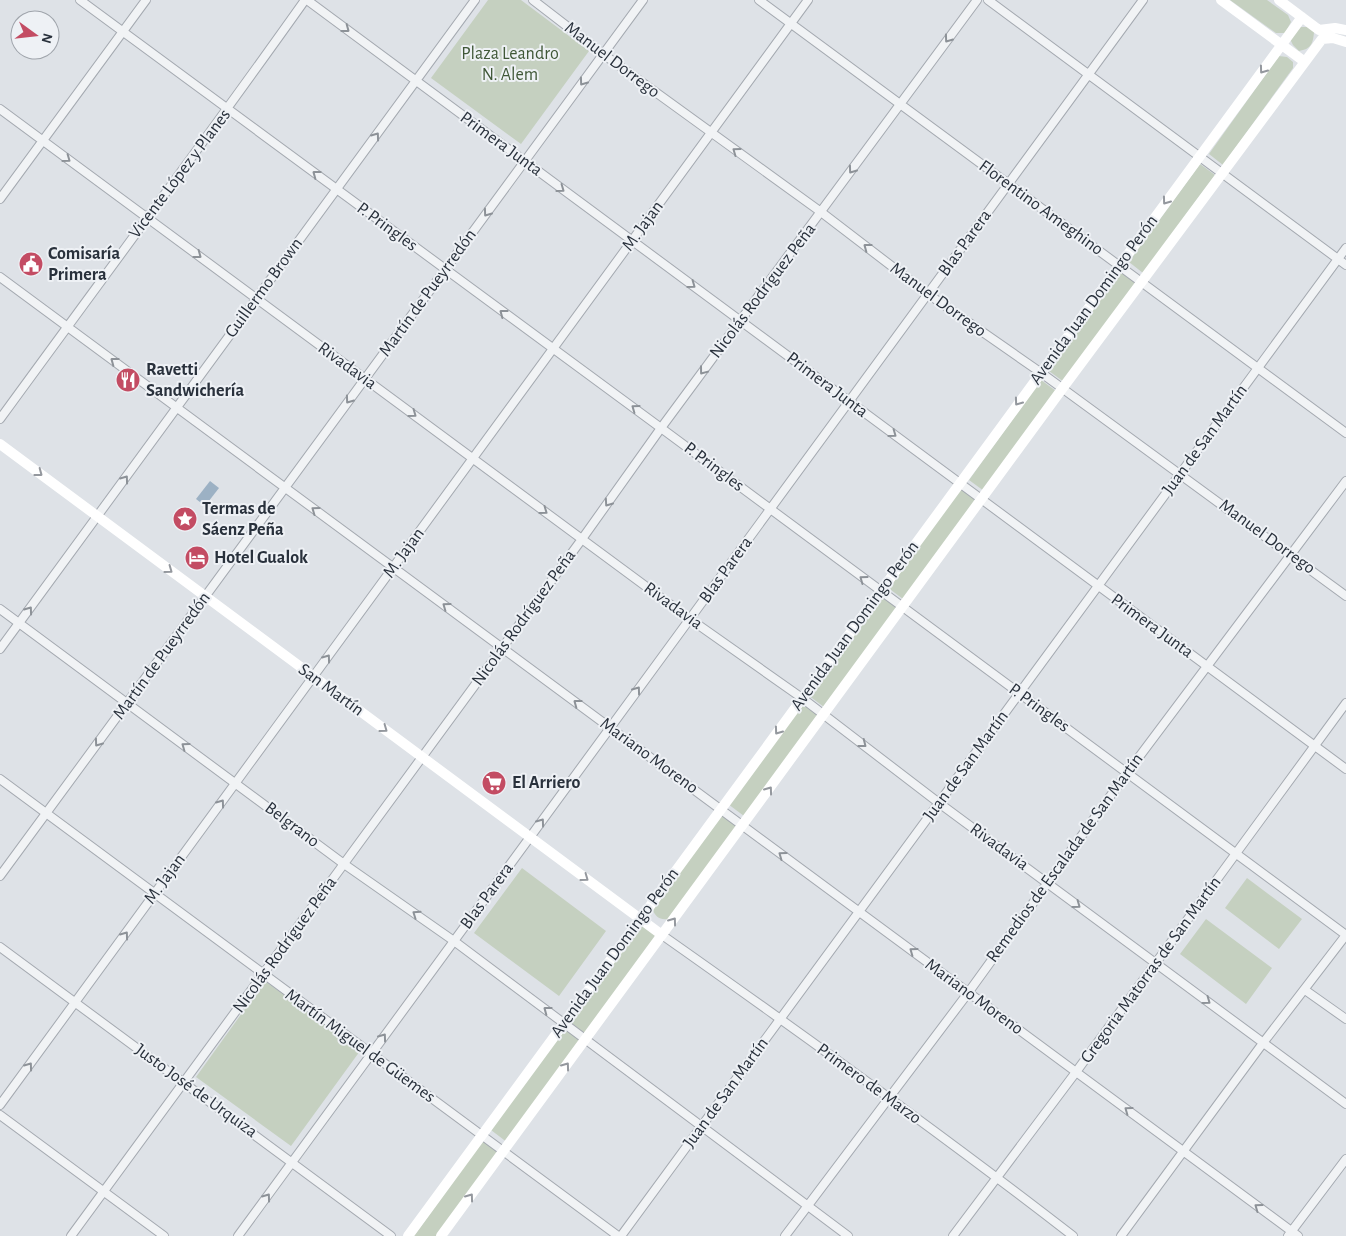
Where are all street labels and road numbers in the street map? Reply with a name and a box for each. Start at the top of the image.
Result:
street label: Manuel Dorrego [561,19,663,102]
street label: Vicente López y Planes [126,106,234,242]
street label: Primera Junta [457,108,545,180]
street label: Florentino Ameghino [976,157,1107,259]
street label: M. Jajan [619,198,667,254]
street label: P. Pringles [353,199,421,255]
street label: Blas Parera [935,207,995,279]
street label: Avenida Juan Domingo Perón [1027,212,1161,388]
street label: Nicolás Rodríguez Peña [707,220,819,362]
street label: Martín de Pueyrredón [376,226,480,360]
street label: Guillermo Brown [222,235,306,341]
street label: Manuel Dorrego [887,259,990,341]
street label: Rivadavia [314,339,380,393]
street label: Primera Junta [783,349,871,421]
street label: Juan de San Martín [1159,382,1251,498]
street label: P. Pringles [681,439,747,495]
street label: Manuel Dorrego [1216,496,1319,578]
street label: M. Jajan [380,525,428,581]
street label: Blas Parera [696,534,756,606]
street label: Avenida Juan Domingo Perón [788,538,922,714]
street label: Nicolás Rodríguez Peña [469,547,579,689]
street label: Rivadavia [640,579,706,633]
street label: Martín de Pueyrredón [110,589,214,723]
street label: Primera Junta [1108,590,1196,662]
street label: San Martín [295,660,367,720]
street label: P. Pringles [1005,680,1073,736]
street label: Juan de San Martín [920,708,1012,824]
street label: Mariano Moreno [597,715,701,798]
street label: Remedios de Escalada de San Martín [983,750,1147,966]
street label: Belgrano [261,799,323,851]
street label: Rivadavia [966,820,1032,874]
street label: M. Jajan [141,851,189,907]
street label: Blas Parera [457,860,517,932]
street label: Avenida Juan Domingo Perón [548,865,682,1041]
street label: Gregoria Matorras de San Martín [1077,873,1225,1067]
street label: Nicolás Rodríguez Peña [230,874,340,1016]
street label: Mariano Moreno [922,956,1026,1039]
street label: Martín Miguel de Güemes [282,986,438,1106]
street label: Juan de San Martín [680,1035,772,1151]
street label: Primero de Marzo [813,1040,925,1128]
street label: Justo José de Urquiza [132,1041,260,1141]

